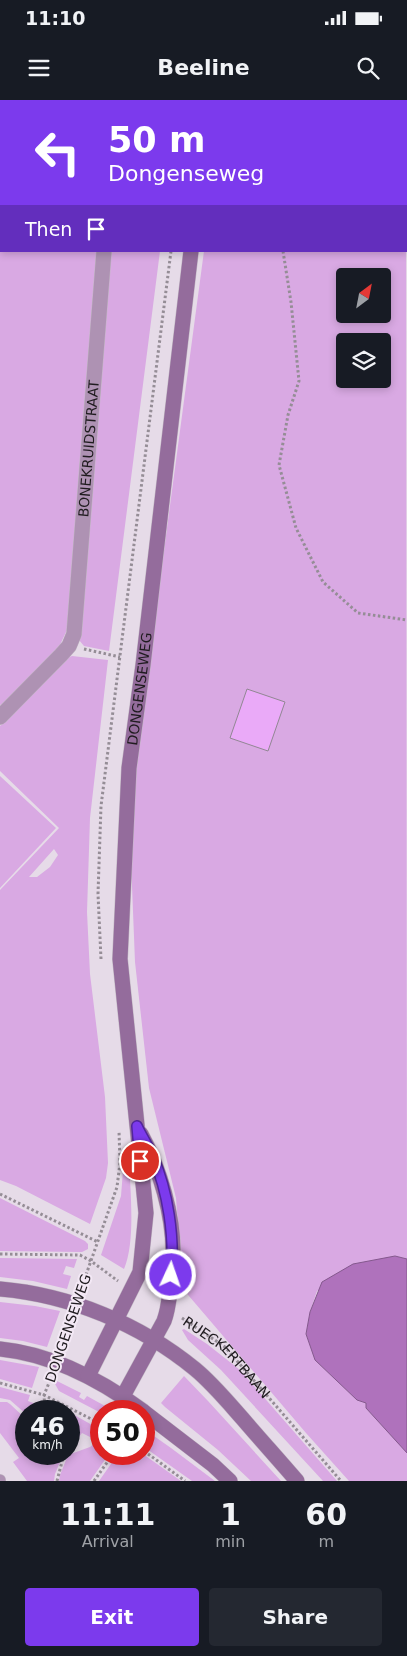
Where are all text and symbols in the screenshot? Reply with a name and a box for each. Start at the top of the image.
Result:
text: 11:10 [25,7,85,29]
icon: menu [25,54,53,82]
icon: search [354,54,382,82]
text: Beeline [157,55,250,80]
icon: left [25,120,90,185]
text: 50 m [108,120,205,160]
text: Dongenseweg [108,161,264,186]
icon: arrive [82,215,110,243]
text: Then [25,218,72,240]
north arrow [336,268,391,322]
map controls [336,268,391,388]
button: layers [336,333,391,388]
street label: BONEKRUIDSTRAAT [75,379,102,518]
street label: DONGENSEWEG [124,631,155,746]
pin [119,1140,161,1182]
icon: arrive [126,1147,154,1175]
position arrow [144,1248,196,1300]
street label: DONGENSEWEG [42,1272,94,1384]
street label: RUECKERTBAAN [180,1313,274,1401]
speed limit sign: 50 [90,1400,155,1465]
text: 46 [30,1412,65,1441]
text: km/h [32,1438,63,1452]
text: 11:11 [60,1497,155,1532]
text: 1 [220,1497,241,1532]
text: 60 [305,1497,347,1532]
text: Arrival [82,1532,134,1551]
text: min [215,1532,245,1551]
text: m [318,1532,334,1551]
button: Exit [25,1588,199,1646]
button: Share [209,1588,382,1646]

